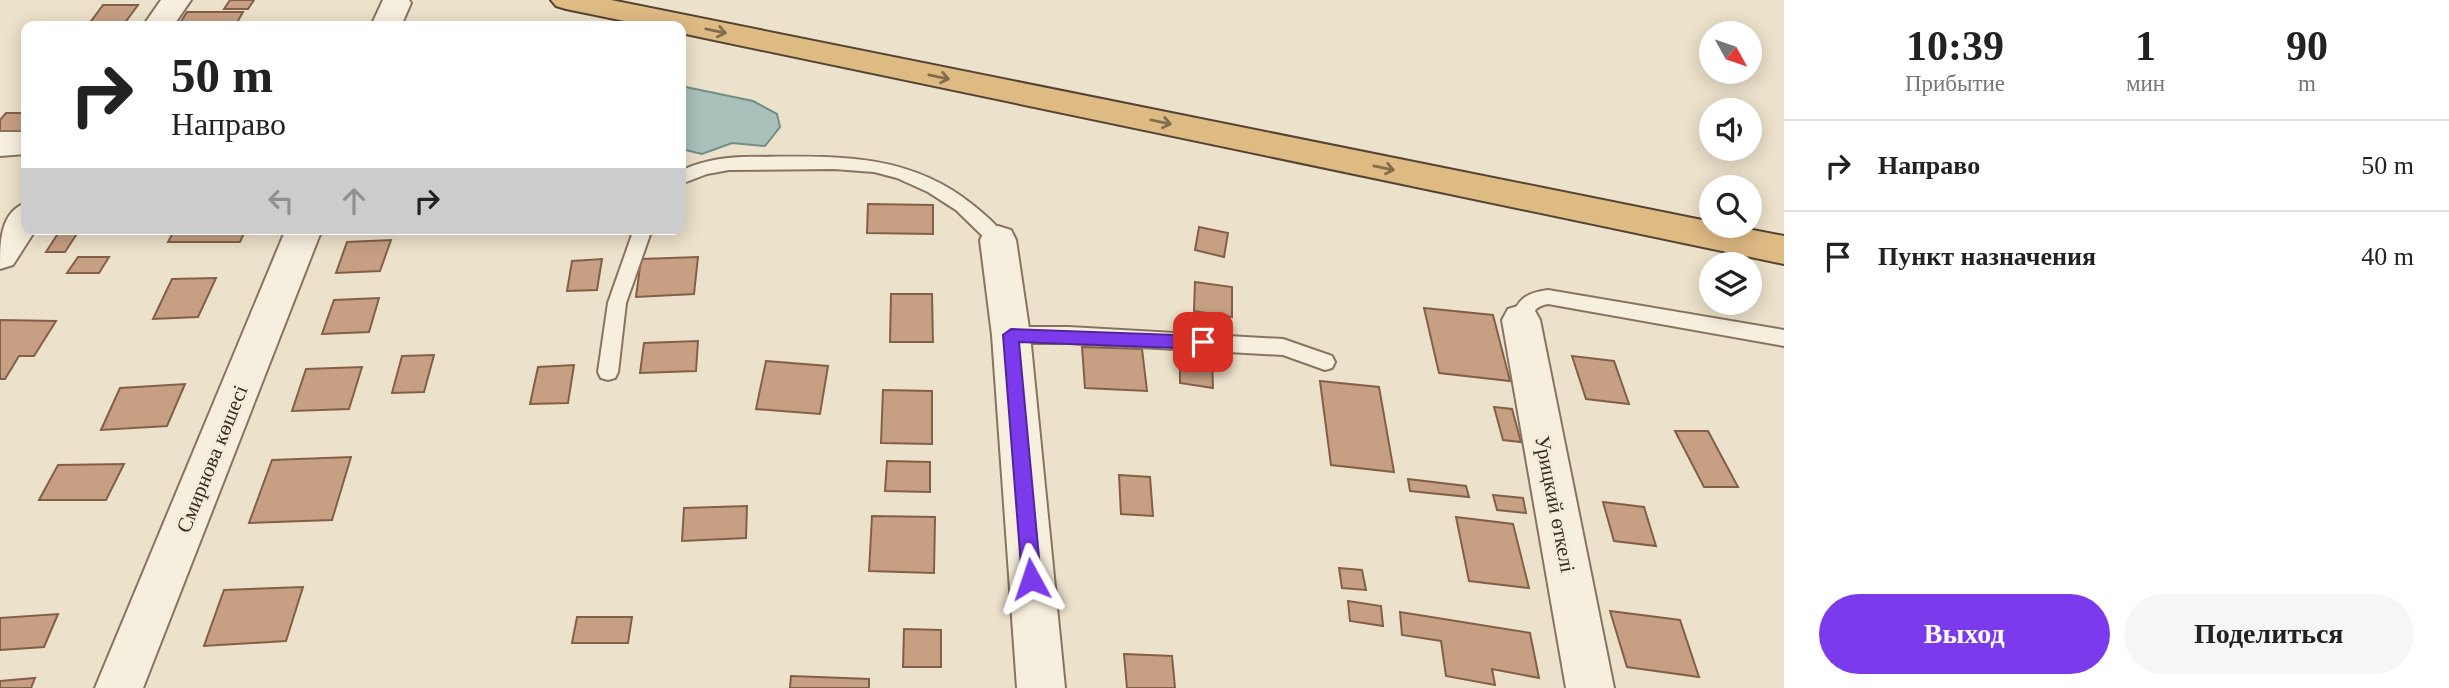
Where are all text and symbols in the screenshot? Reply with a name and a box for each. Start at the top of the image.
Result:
north arrow [1699,21,1762,84]
map controls [1699,21,1762,315]
text: 10:39 [1906,23,2004,69]
text: 1 [2135,23,2156,69]
text: 90 [2286,23,2328,69]
one-way arrow [704,25,727,38]
text: 50 m [171,48,273,103]
icon: right [56,49,147,140]
one-way arrow [927,70,950,84]
text: Прибытие [1905,71,2005,96]
text: мин [2126,71,2165,96]
text: m [2298,71,2316,96]
button: sound [1699,98,1762,161]
text: Направо [171,106,286,142]
one-way arrow [1149,116,1172,130]
icon: right [1819,147,1857,185]
text: Направо [1878,151,1980,180]
text: 50 m [2361,151,2414,180]
one-way arrow [1372,161,1395,175]
button: search [1699,175,1762,238]
icon: left [262,182,300,220]
icon: ahead [335,182,373,220]
icon: right [408,182,446,220]
icon: arrive [1819,238,1857,276]
text: Пункт назначения [1878,242,2096,271]
text: 40 m [2361,242,2414,271]
button: layers [1699,252,1762,315]
pin [1173,312,1233,372]
icon: arrive [1184,323,1222,361]
street label: Смирнова көшесі [171,382,253,536]
street label: Урицкий өткелі [1530,434,1580,575]
position arrow [994,542,1068,616]
button: Выход [1819,594,2110,674]
button: Поделиться [2124,594,2414,674]

